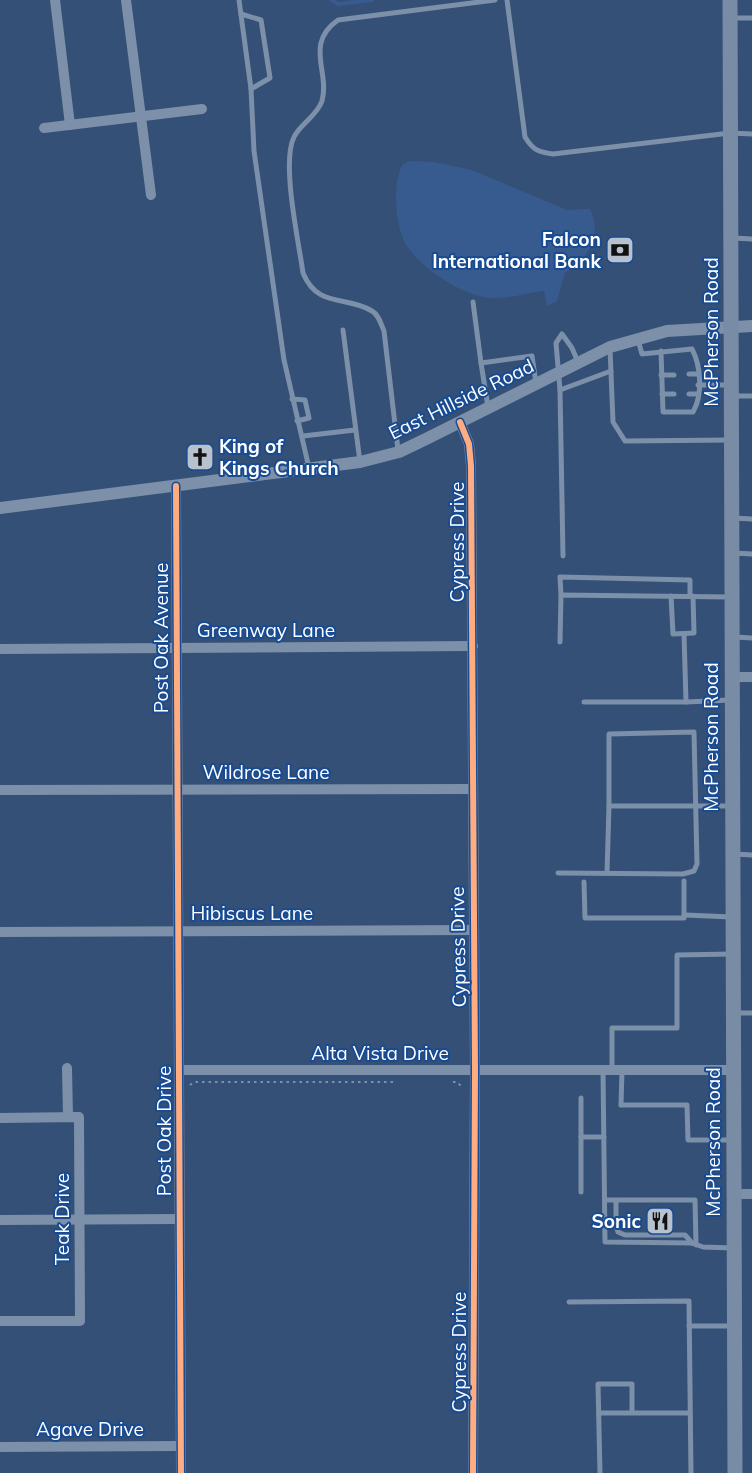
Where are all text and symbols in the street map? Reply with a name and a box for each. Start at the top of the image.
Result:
place label: Falcon International Bank [432,227,601,273]
bank icon: Falcon International Bank [605,235,635,265]
street label: McPherson Road [699,257,723,407]
street label: East Hillside Road [384,353,538,445]
place label: King of Kings Church [219,434,339,480]
church icon: King of Kings Church [185,442,215,472]
street label: Cypress Drive [445,482,469,602]
street label: Post Oak Avenue [149,563,173,713]
street label: Greenway Lane [197,618,335,642]
street label: McPherson Road [699,662,723,812]
street label: Wildrose Lane [202,760,330,784]
street label: Cypress Drive [445,886,471,1008]
street label: Hibiscus Lane [191,901,313,925]
street label: Alta Vista Drive [311,1041,449,1065]
street label: Post Oak Drive [152,1066,176,1196]
street label: McPherson Road [701,1067,725,1217]
street label: Teak Drive [50,1173,74,1265]
restaurant icon: Sonic [645,1206,675,1236]
place label: Sonic [592,1209,641,1233]
street label: Cypress Drive [447,1292,471,1412]
street label: Agave Drive [36,1417,144,1441]

